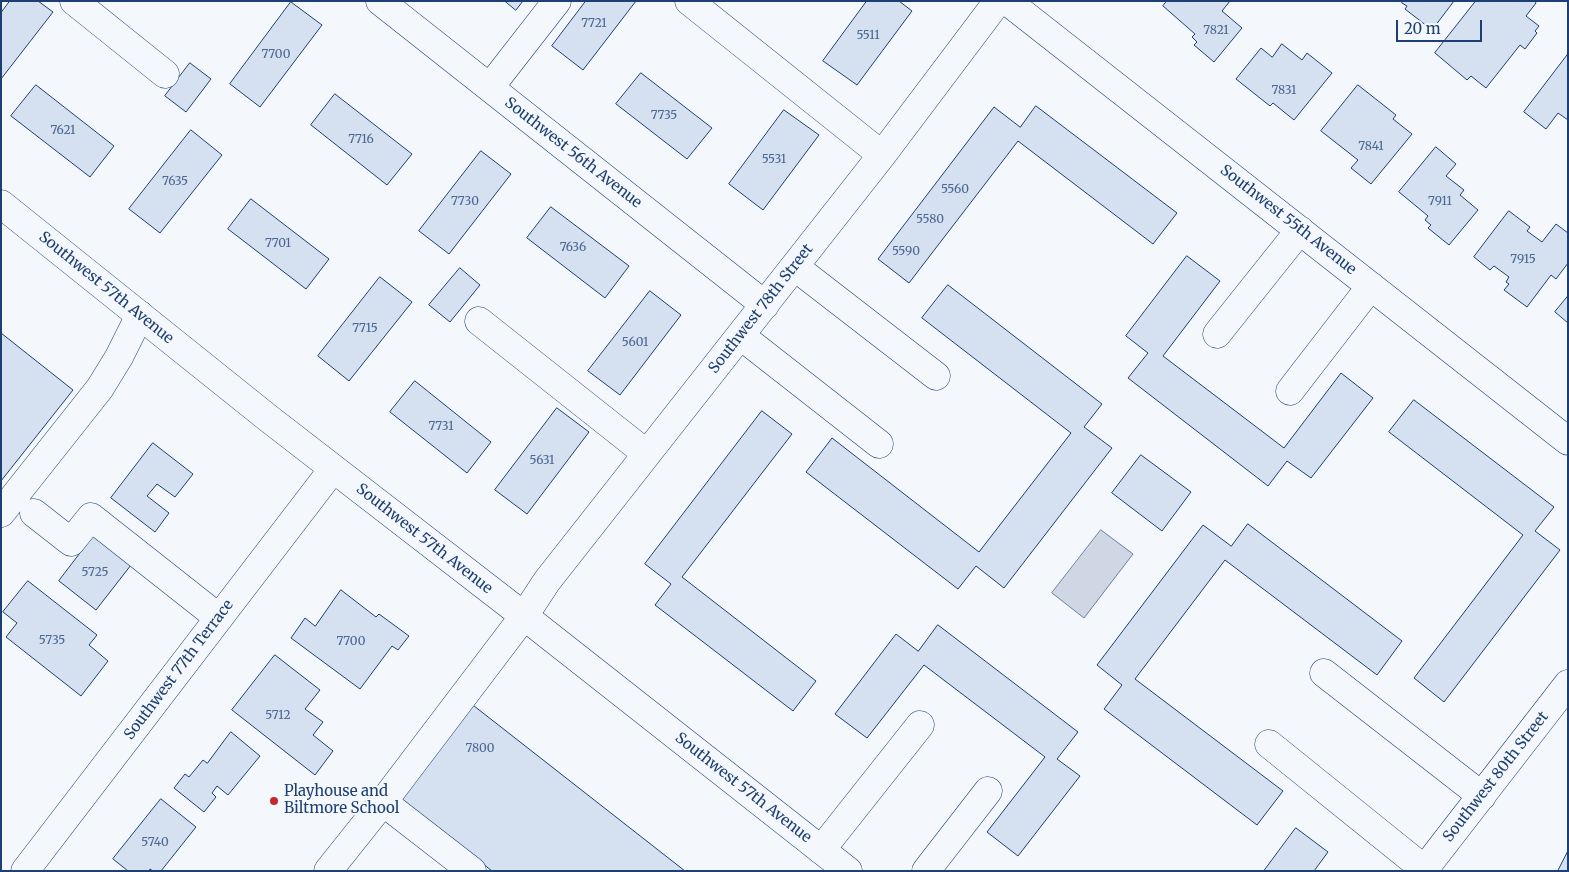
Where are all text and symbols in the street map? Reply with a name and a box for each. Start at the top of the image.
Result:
scale bar [1399,10,1485,42]
house number: 7721 [581,17,607,31]
text: 20 m [1404,19,1441,38]
house number: 7821 [1203,24,1229,38]
house number: 5511 [856,29,880,43]
house number: 7700 [262,48,290,62]
house number: 7831 [1271,84,1297,98]
street label: Southwest 56th Avenue [501,94,645,212]
house number: 7735 [651,109,677,123]
house number: 7621 [50,124,76,138]
house number: 7716 [348,133,374,147]
house number: 7841 [1358,140,1384,154]
house number: 5531 [762,153,786,167]
street label: Southwest 55th Avenue [1216,161,1360,279]
house number: 7635 [162,175,188,189]
house number: 5560 [941,183,969,197]
house number: 7730 [451,195,479,209]
house number: 7911 [1428,195,1452,209]
house number: 5580 [916,213,944,227]
street label: Southwest 57th Avenue [35,228,177,348]
house number: 7701 [265,237,291,251]
house number: 7636 [560,241,586,255]
street label: Southwest 78th Street [705,241,817,377]
house number: 5590 [892,245,920,259]
house number: 7915 [1510,253,1536,267]
house number: 7715 [352,322,378,336]
house number: 5601 [622,336,648,350]
house number: 7731 [428,420,454,434]
house number: 5631 [529,454,555,468]
street label: Southwest 57th Avenue [352,480,496,598]
house number: 5725 [82,566,108,580]
street label: Southwest 77th Terrace [121,597,237,743]
house number: 5735 [39,634,65,648]
house number: 7700 [337,635,365,649]
street label: Southwest 80th Street [1439,708,1553,846]
house number: 5712 [265,709,291,723]
street label: Southwest 57th Avenue [671,729,815,847]
house number: 7800 [465,742,495,756]
place label: Playhouse and Biltmore School [284,783,399,818]
marker: Playhouse and Biltmore School [268,795,280,807]
house number: 5740 [141,836,169,850]

